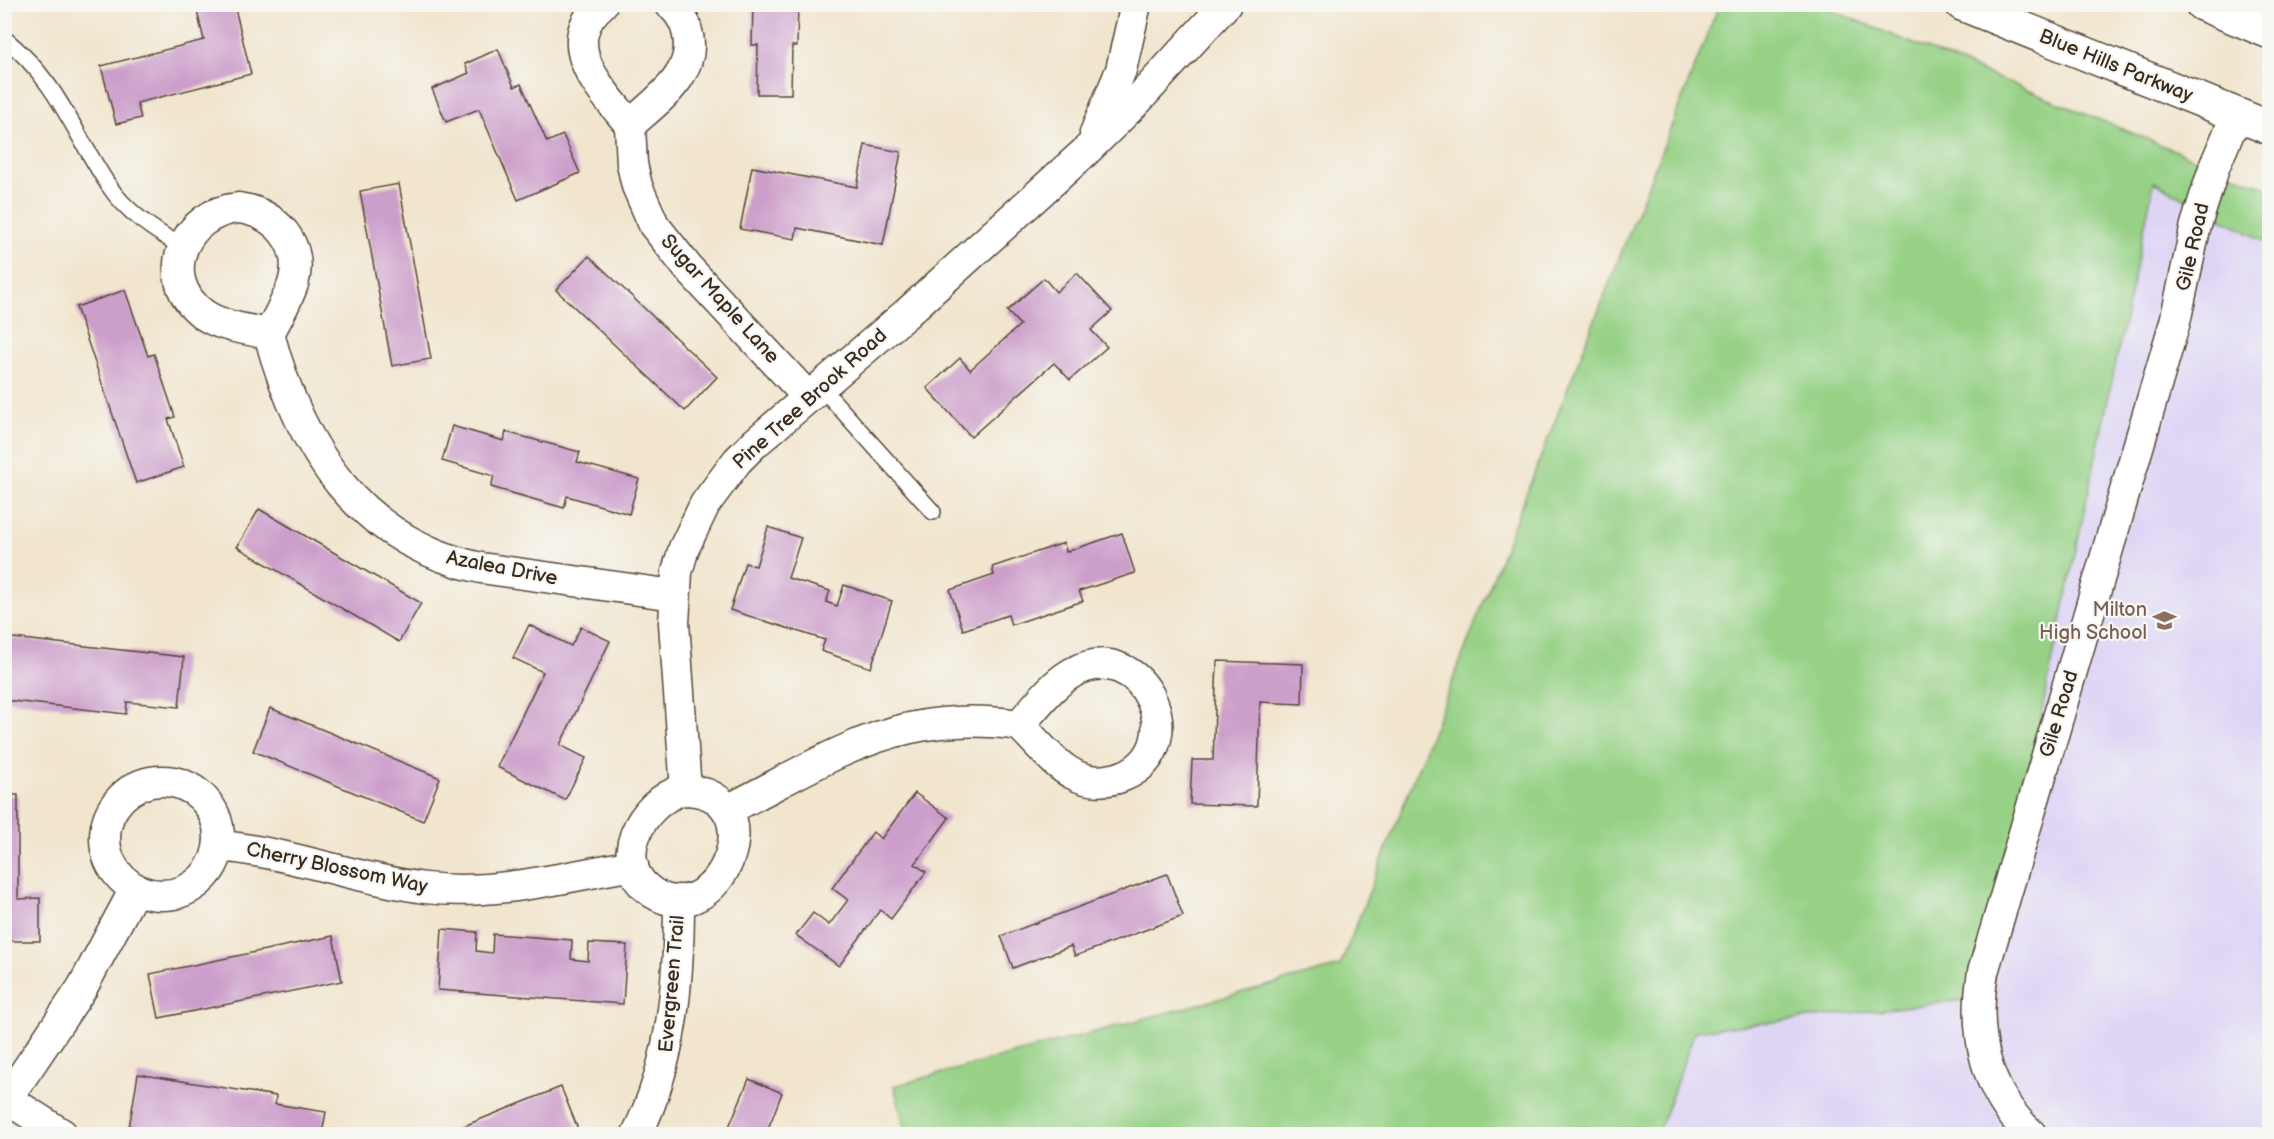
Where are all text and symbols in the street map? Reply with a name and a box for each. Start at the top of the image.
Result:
street label: Blue Hills Parkway [2036,24,2196,108]
street label: Gile Road [2171,201,2215,293]
street label: Sugar Maple Lane [656,229,785,369]
street label: Pine Tree Brook Road [728,324,892,474]
street label: Azalea Drive [444,545,560,591]
place label: Milton High School [2039,598,2147,645]
school or university icon: Milton High School [2152,608,2178,634]
street label: Gile Road [2034,668,2084,760]
street label: Cherry Blossom Way [244,837,430,899]
street label: Evergreen Trail [654,914,690,1054]

